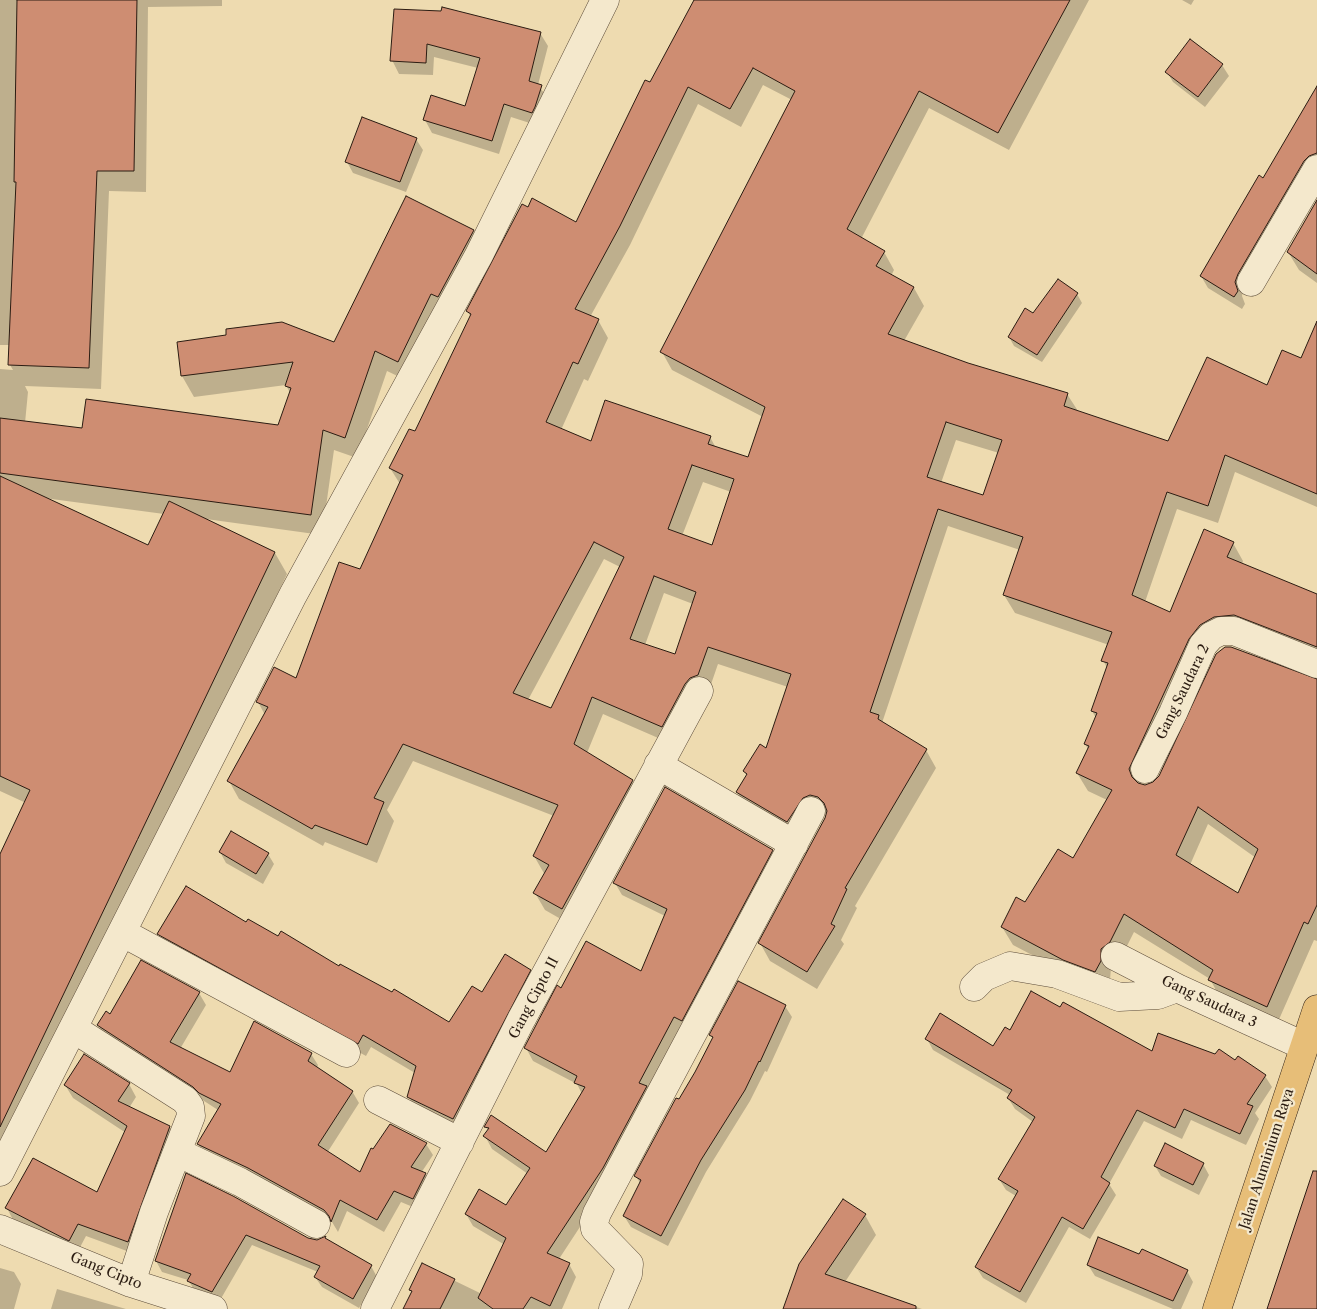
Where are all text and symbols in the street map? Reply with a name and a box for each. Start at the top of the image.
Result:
street label: Gang Saudara 2 [1153,642,1213,742]
street label: Gang Cipto II [505,954,563,1042]
street label: Gang Saudara 3 [1159,973,1259,1031]
street label: Jalan Aluminium Raya [1236,1086,1298,1232]
street label: Gang Cipto [68,1249,144,1293]

